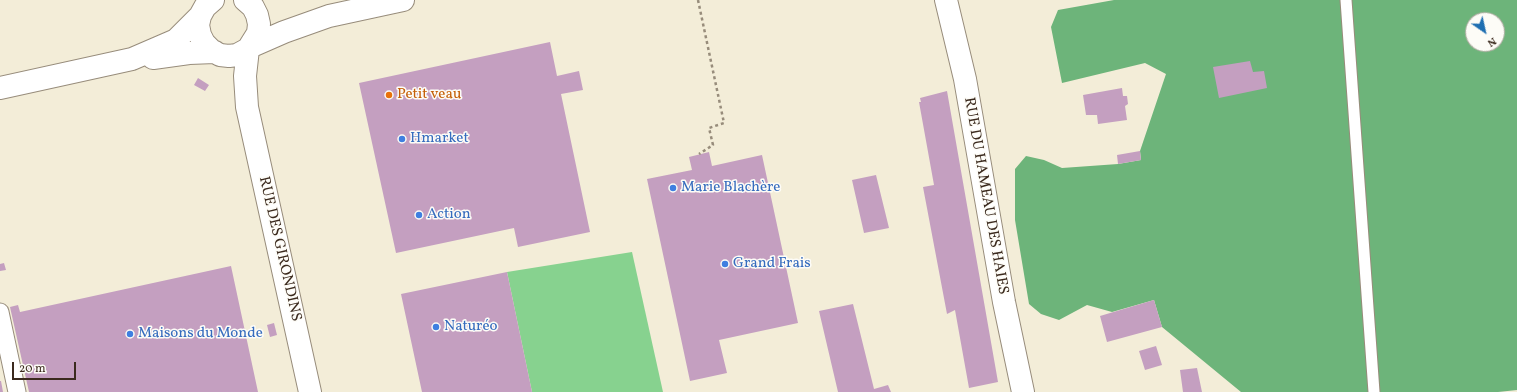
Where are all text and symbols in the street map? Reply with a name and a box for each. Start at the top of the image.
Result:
north arrow [1465,12,1505,52]
text: N [1484,33,1499,50]
place label: Petit veau [397,86,461,104]
marker: Petit veau [384,90,394,100]
street label: RUE DU HAMEAU DES HAIES [959,96,1011,296]
place label: Hmarket [410,130,469,148]
marker: Hmarket [397,134,407,144]
street label: RUE DES GIRONDINS [254,175,304,323]
place label: Marie Blachère [681,179,780,197]
marker: Marie Blachère [668,183,678,193]
place label: Action [427,206,471,224]
marker: Action [414,210,424,220]
place label: Grand Frais [733,255,811,273]
marker: Grand Frais [720,259,730,269]
place label: Naturéo [444,318,497,336]
marker: Naturéo [431,322,441,332]
place label: Maisons du Monde [138,325,263,343]
marker: Maisons du Monde [125,329,135,339]
scale bar [14,354,78,380]
text: 20 m [19,361,46,377]

